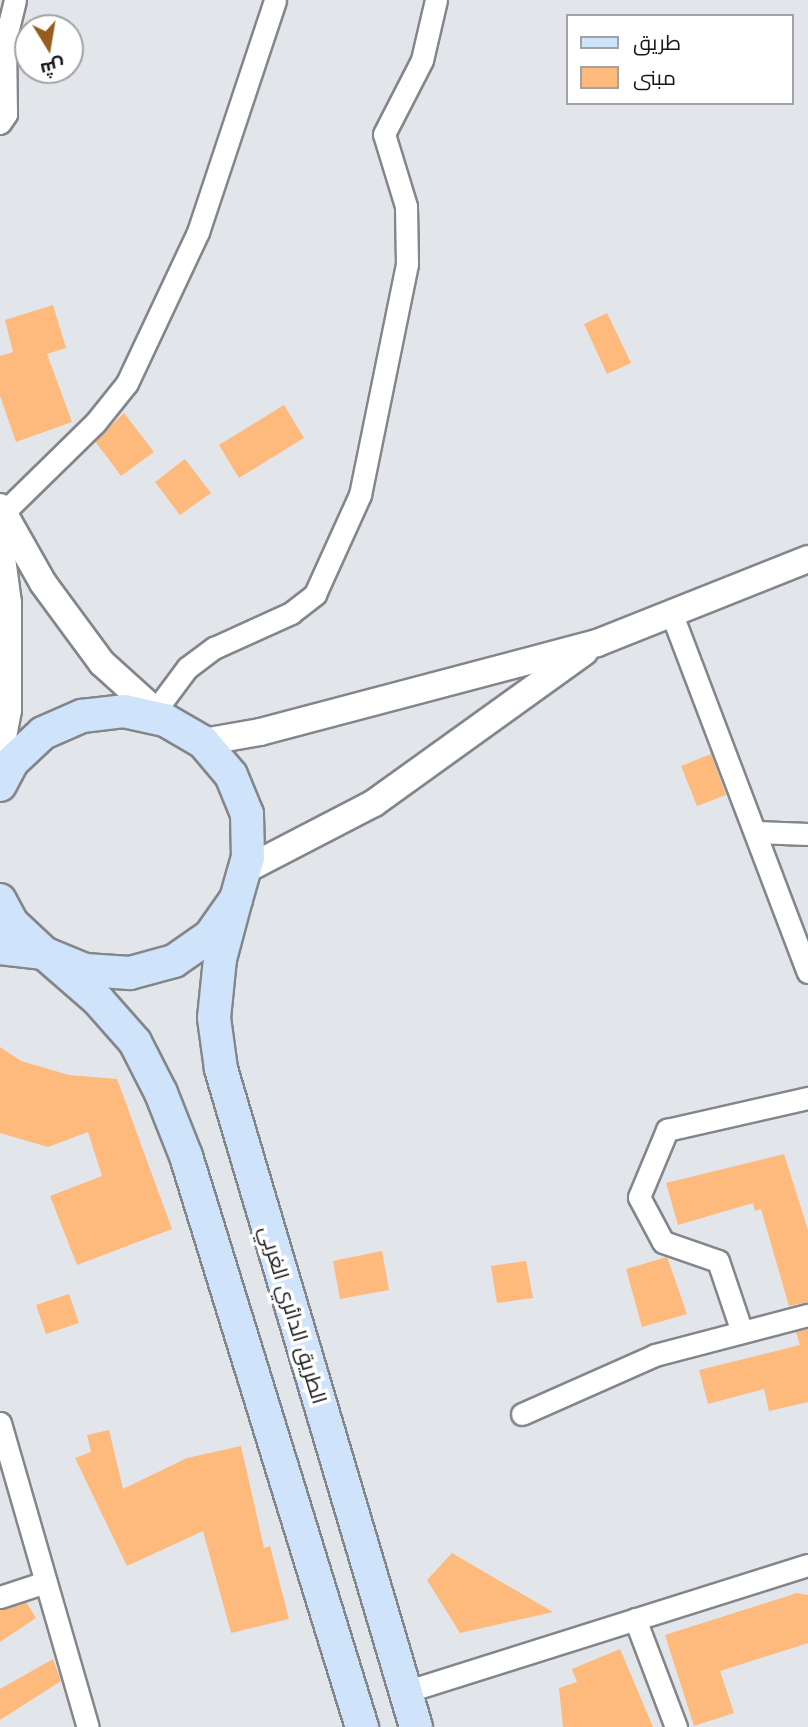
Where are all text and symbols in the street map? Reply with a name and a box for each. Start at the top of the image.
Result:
north arrow [14,14,84,84]
legend [566,14,794,105]
text: طريق [633,29,681,57]
text: ش [38,54,67,83]
text: مبنى [633,64,676,92]
street label: الطريق الدائري الغربي [254,1223,332,1407]

